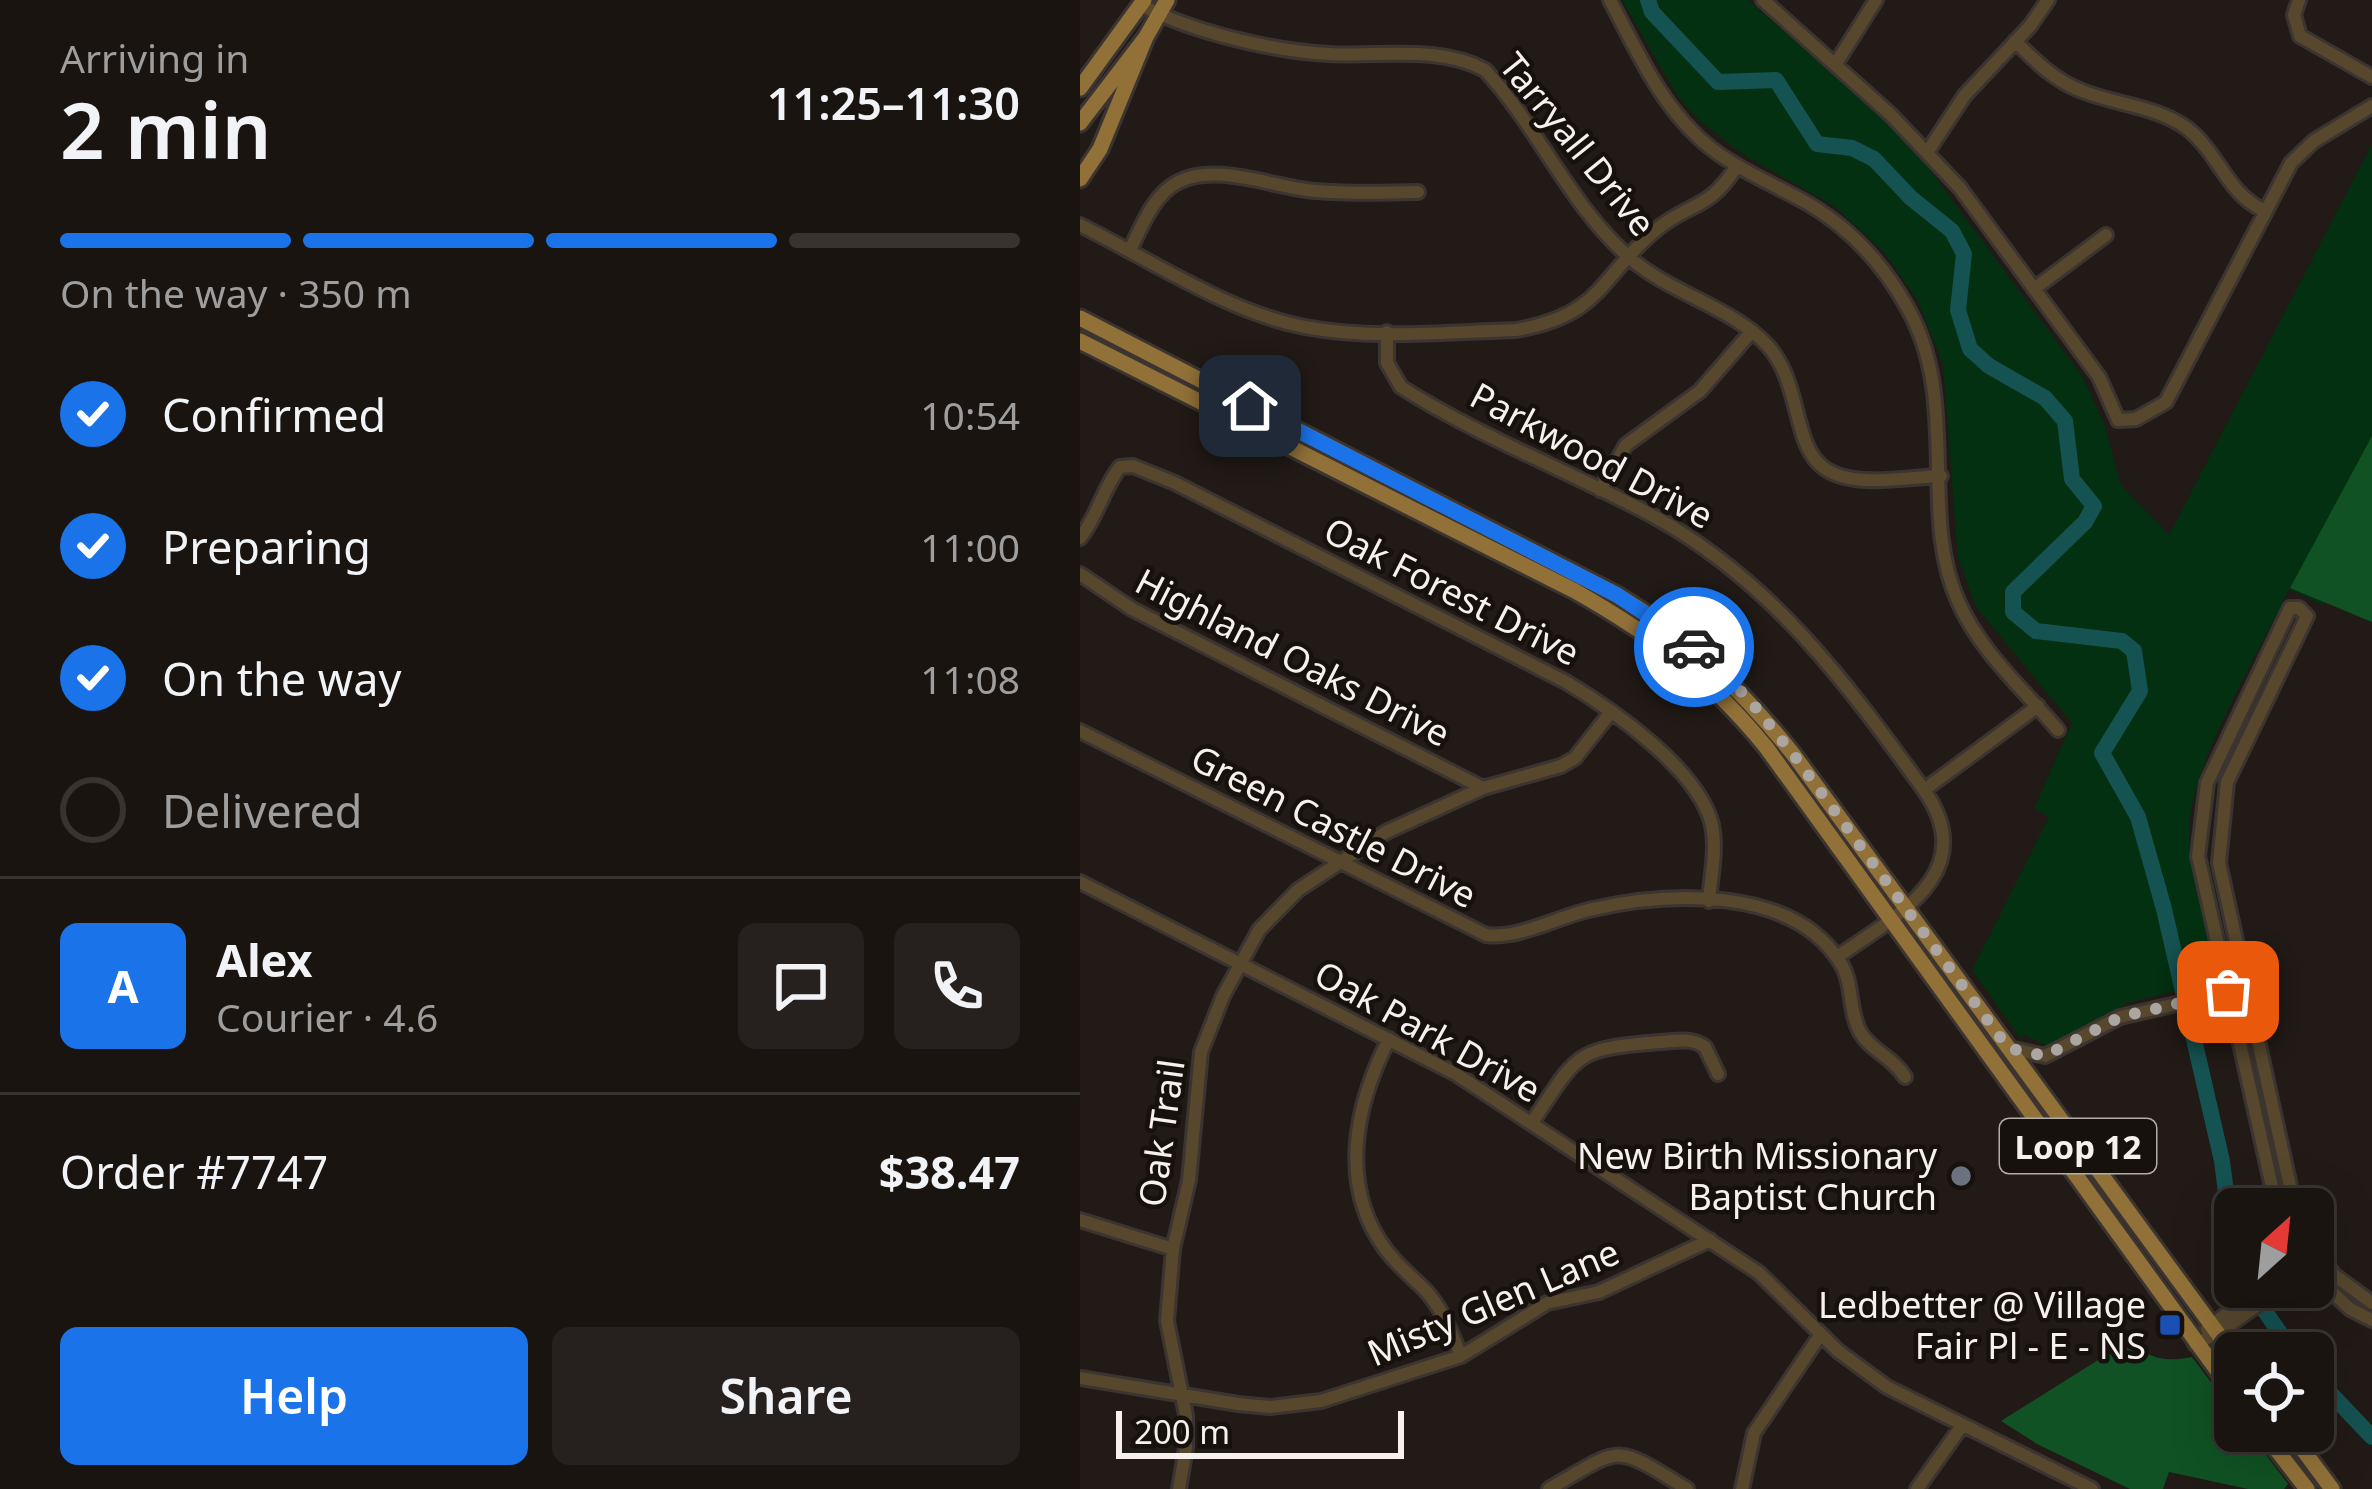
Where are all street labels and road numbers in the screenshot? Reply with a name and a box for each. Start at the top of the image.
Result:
street label: Tarryall Drive [1489,42,1667,246]
street label: Parkwood Drive [1462,370,1722,540]
street label: Oak Forest Drive [1316,506,1588,676]
street label: Highland Oaks Drive [1127,556,1459,758]
street label: Green Castle Drive [1183,733,1485,919]
street label: Oak Park Drive [1306,949,1550,1113]
street label: Oak Trail [1126,1056,1196,1210]
road number: Loop 12 [2000,1119,2156,1173]
street label: Misty Glen Lane [1360,1227,1626,1377]

